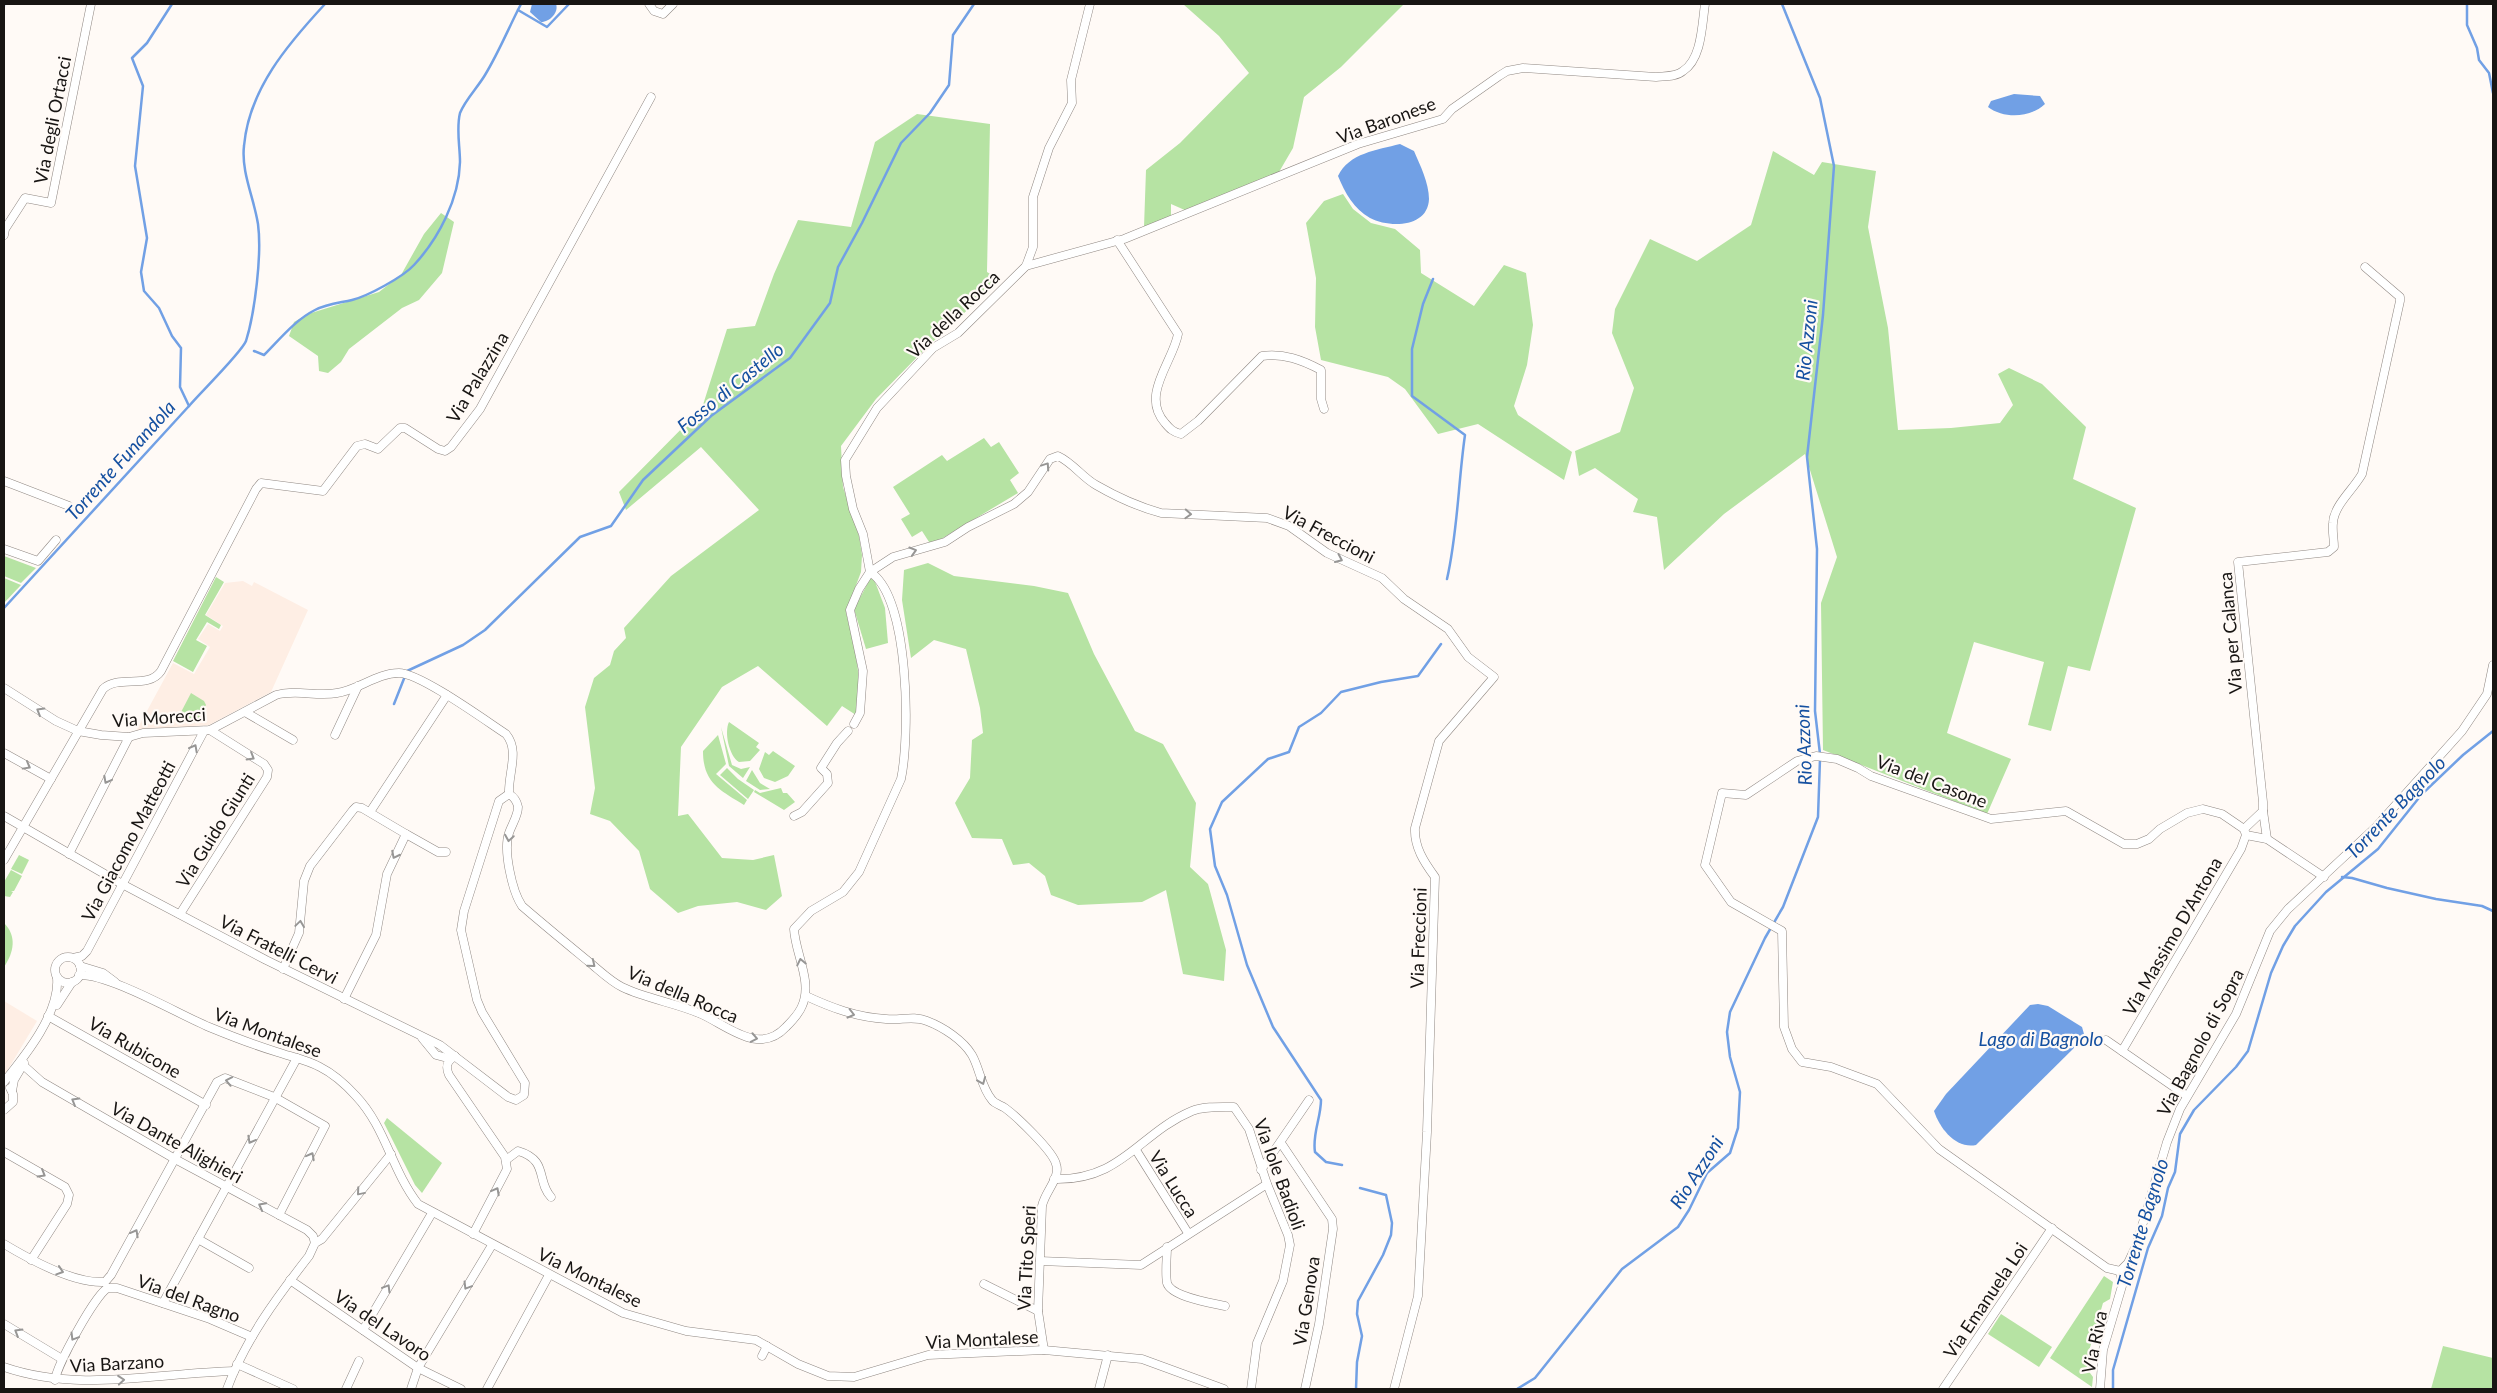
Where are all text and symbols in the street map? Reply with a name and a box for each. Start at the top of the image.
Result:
street label: Via degli Ortacci [29,54,75,186]
street label: Via Baronese [1333,92,1439,148]
street label: Via della Rocca [902,266,1004,362]
water label: Rio Azzoni [1790,298,1822,382]
street label: Via Palazzina [441,327,513,427]
water label: Fosso di Castello [672,337,788,437]
water label: Torrente Funandola [60,395,180,525]
one-way arrow [1040,462,1049,471]
street label: Via Freccioni [1279,501,1379,567]
one-way arrow [1184,509,1192,520]
one-way arrow [909,546,917,556]
one-way arrow [1334,553,1343,563]
street label: Via per Calanca [2214,571,2246,695]
street label: Via Morecci [111,703,207,731]
water label: Rio Azzoni [1790,703,1816,786]
one-way arrow [36,708,45,717]
one-way arrow [188,744,198,753]
one-way arrow [246,750,255,760]
street label: Via del Casone [1873,750,1991,812]
water label: Torrente Bagnolo [2340,751,2450,863]
street label: Via Giacomo Matteotti [76,757,180,925]
one-way arrow [22,760,31,770]
street label: Via Guido Giunti [171,769,259,891]
one-way arrow [103,775,113,784]
one-way arrow [504,834,515,842]
one-way arrow [391,850,401,859]
street label: Via Massimo D'Antona [2118,853,2226,1019]
street label: Via Freccioni [1405,887,1431,989]
street label: Via Fratelli Cervi [216,910,342,988]
one-way arrow [294,919,305,927]
one-way arrow [796,958,807,967]
one-way arrow [586,959,595,967]
street label: Via della Rocca [624,961,742,1027]
street label: Via Bagnolo di Sopra [2152,965,2248,1119]
street label: Via Montalese [211,1002,325,1062]
one-way arrow [847,1008,856,1019]
street label: Via Rubicone [85,1012,185,1082]
water label: Lago di Bagnolo [1979,1027,2104,1050]
one-way arrow [750,1033,759,1043]
one-way arrow [224,1076,233,1086]
one-way arrow [976,1076,986,1085]
one-way arrow [71,1097,80,1107]
street label: Via Dante Alighieri [107,1097,247,1187]
street label: Via Iole Badioli [1250,1115,1310,1233]
water label: Rio Azzoni [1664,1131,1728,1212]
one-way arrow [247,1135,257,1144]
street label: Via Lucca [1145,1146,1203,1222]
one-way arrow [305,1153,315,1162]
water label: Torrente Bagnolo [2111,1155,2173,1291]
one-way arrow [37,1168,46,1178]
one-way arrow [357,1186,365,1195]
one-way arrow [490,1187,500,1196]
one-way arrow [259,1202,268,1212]
street label: Via Tito Speri [1012,1205,1040,1311]
one-way arrow [128,1229,138,1238]
street label: Via Emanuela Loi [1938,1238,2032,1362]
street label: Via Montalese [534,1242,646,1312]
street label: Via Genova [1288,1255,1324,1347]
one-way arrow [56,1266,64,1276]
street label: Via del Ragno [134,1269,244,1327]
one-way arrow [464,1281,474,1290]
one-way arrow [381,1284,391,1293]
street label: Via del Lavoro [330,1285,436,1365]
street label: Via Riva [2077,1309,2111,1375]
street label: Via Montalese [925,1325,1039,1353]
one-way arrow [14,1329,23,1339]
one-way arrow [71,1332,81,1341]
street label: Via Barzano [69,1350,165,1376]
one-way arrow [117,1374,125,1385]

